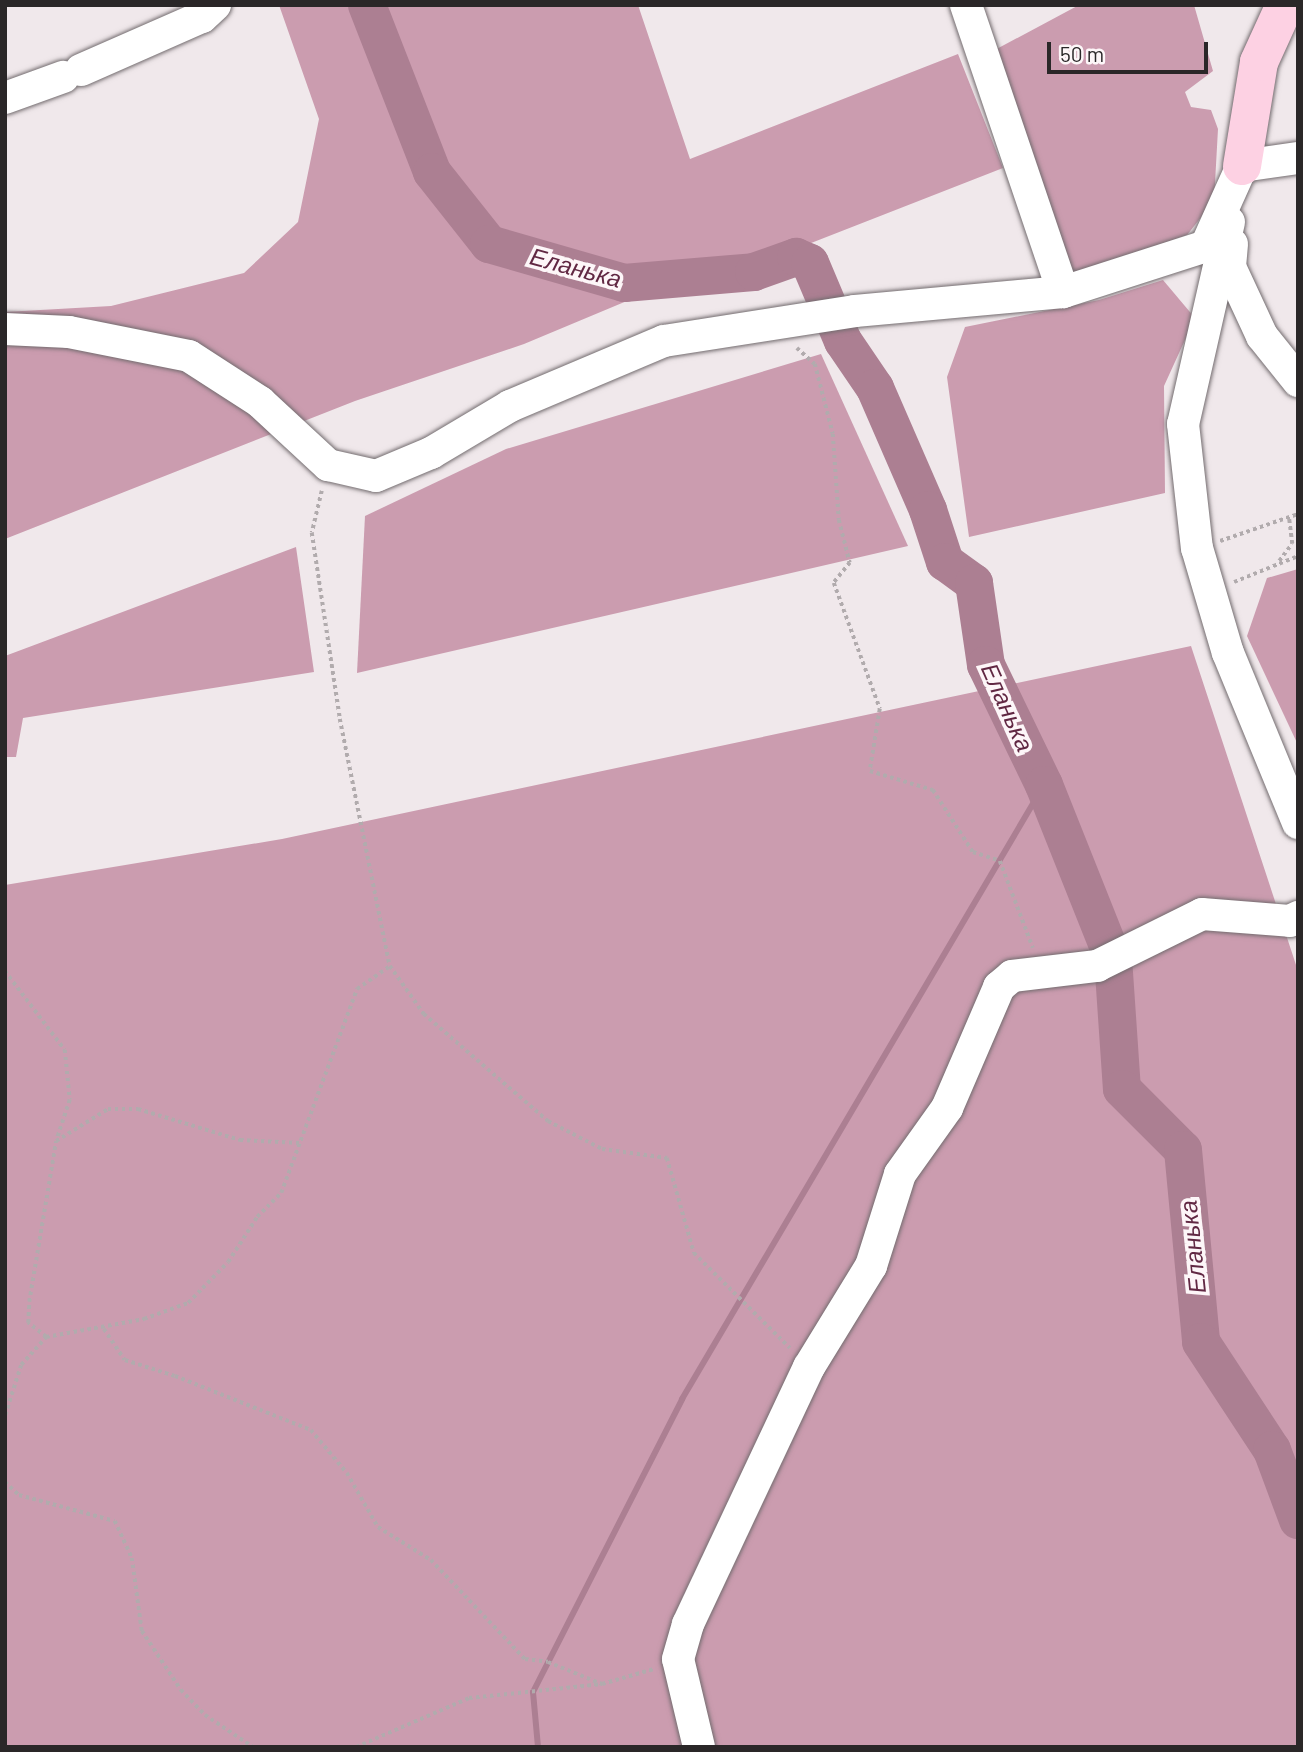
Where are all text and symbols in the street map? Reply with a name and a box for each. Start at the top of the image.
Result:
scale bar [1051,28,1212,72]
text: 50 m [1060,41,1104,66]
water label: Еланька [527,241,625,293]
water label: Еланька [976,658,1040,756]
water label: Еланька [1173,1199,1211,1295]

